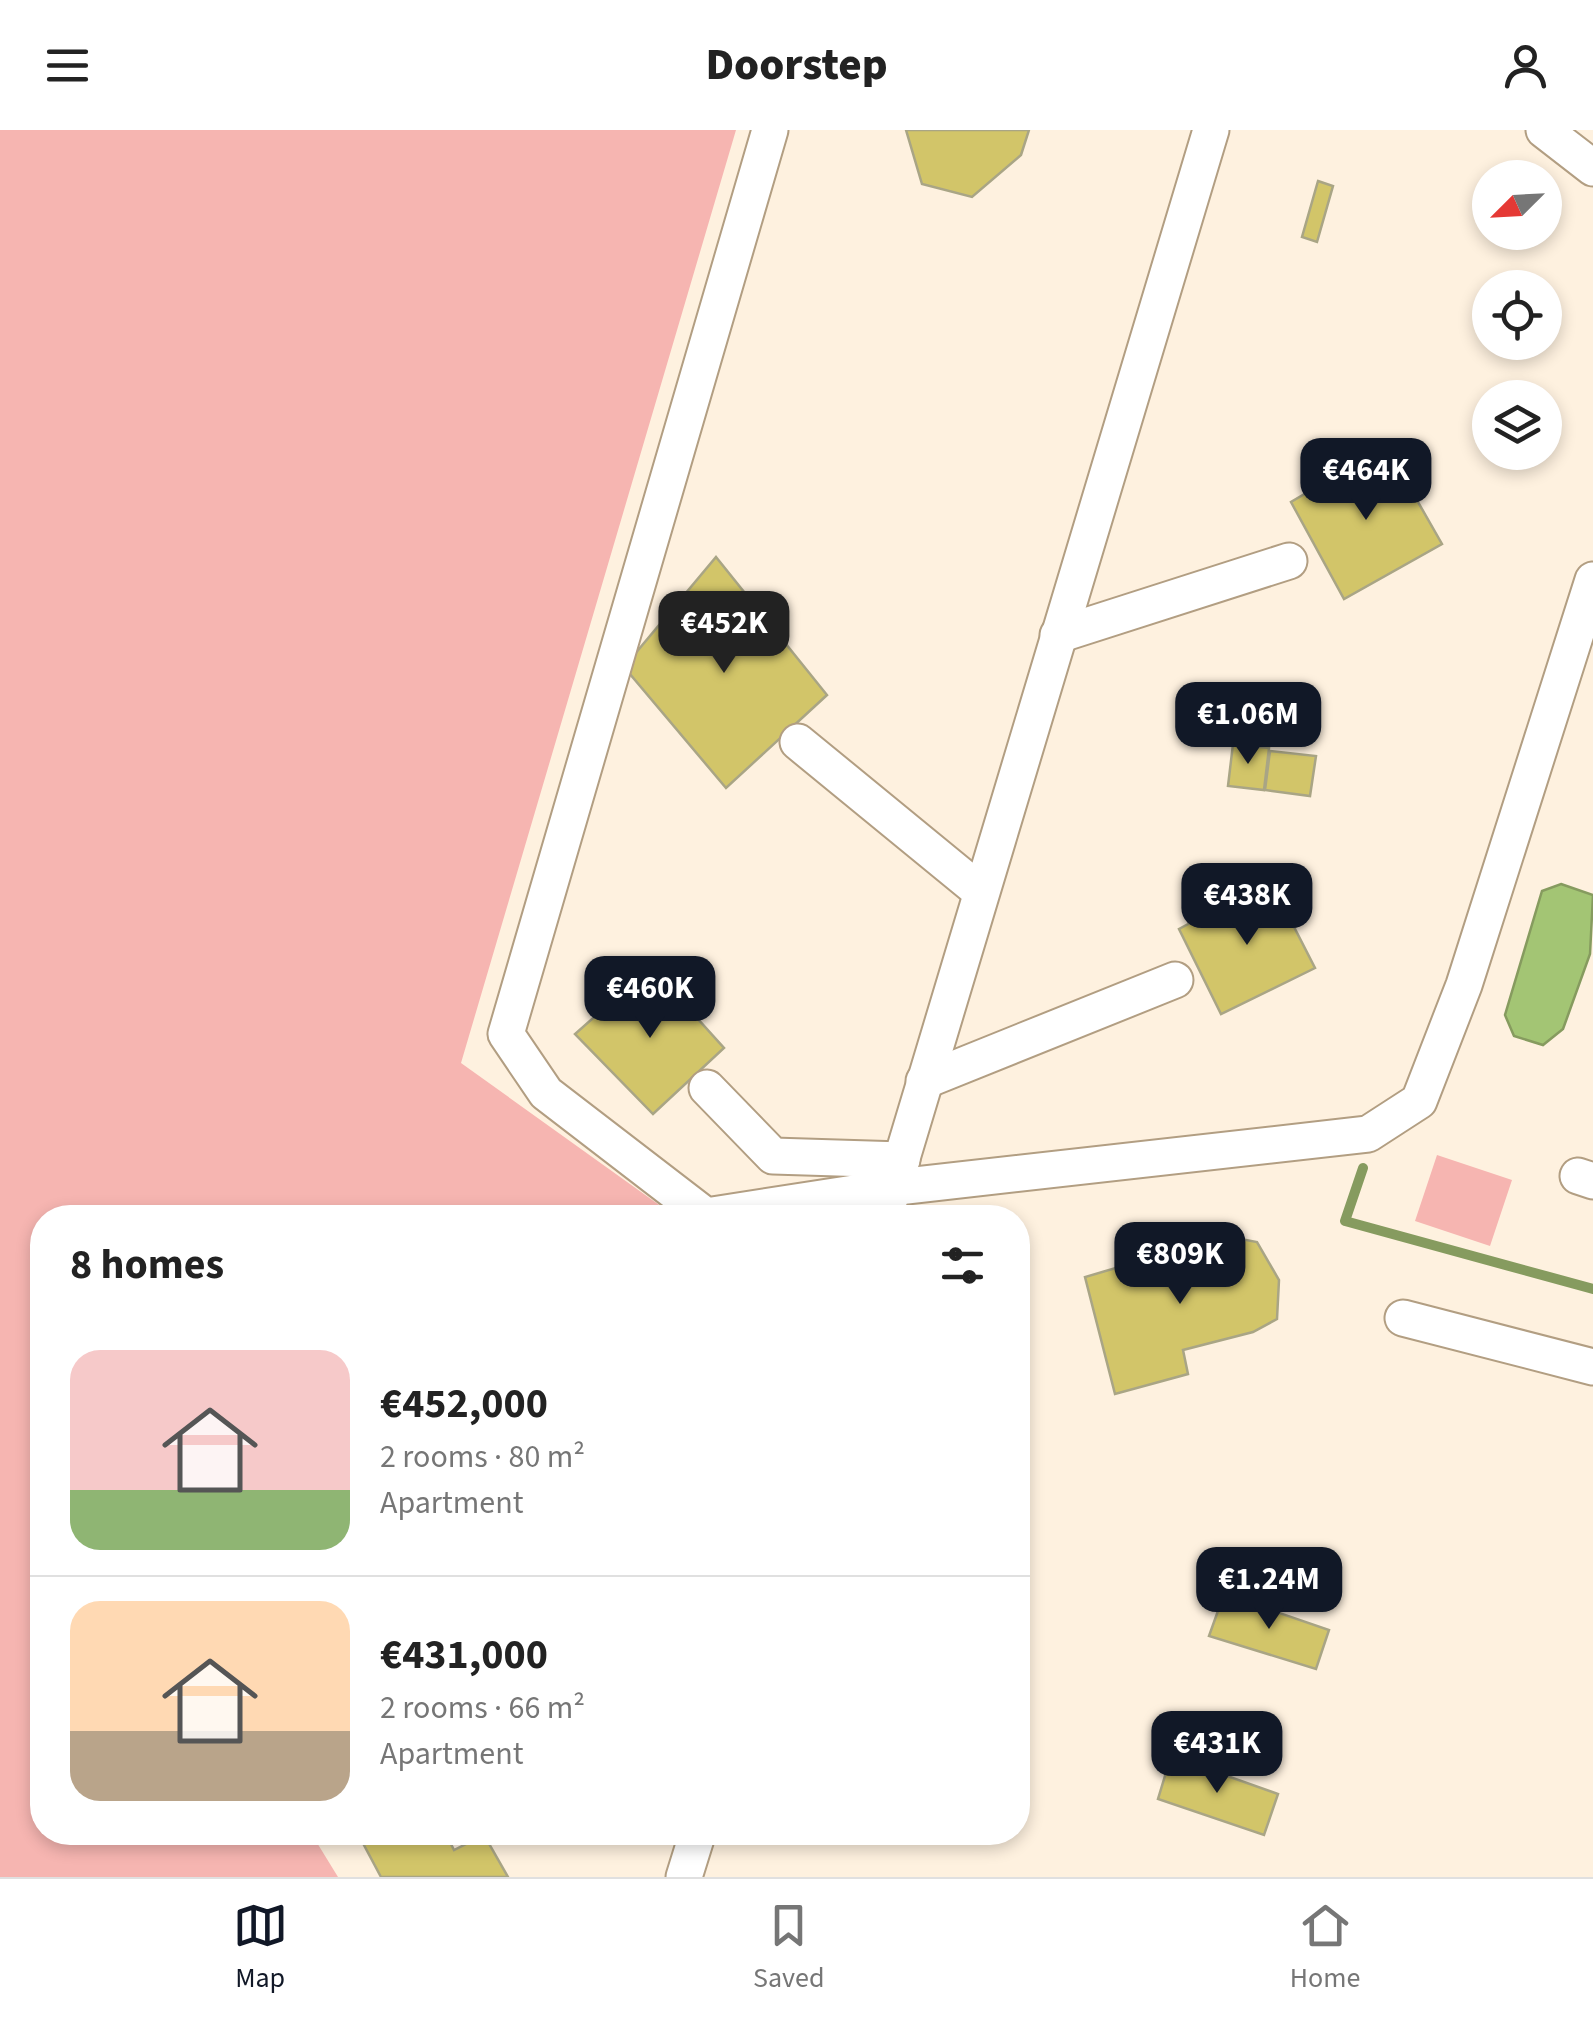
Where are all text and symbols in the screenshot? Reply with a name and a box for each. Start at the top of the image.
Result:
text: Doorstep [705,33,888,97]
icon: menu [40,38,95,93]
icon: person [1498,38,1553,93]
north arrow [1472,160,1562,250]
map controls [1472,160,1562,470]
button: locate [1472,270,1562,360]
button: layers [1472,380,1562,470]
pin: €464K [1296,438,1436,523]
text: €464K [1322,447,1410,493]
pin: €452K [654,591,794,676]
text: €452K [680,600,768,646]
pin: €1.06M [1167,682,1329,767]
text: €1.06M [1197,691,1299,737]
pin: €438K [1177,863,1317,948]
text: €438K [1203,872,1291,918]
pin: €460K [580,956,720,1041]
text: €460K [606,965,694,1011]
pin: €809K [1110,1222,1250,1307]
text: €809K [1136,1231,1224,1277]
text: 8 homes [70,1235,224,1295]
icon: filters [935,1238,990,1293]
text: €452,000 [380,1374,548,1434]
icon: home [150,1390,270,1510]
text: 2 rooms · 80 m² [380,1434,585,1480]
text: Apartment [380,1480,523,1526]
pin: €1.24M [1188,1547,1350,1632]
text: €1.24M [1218,1556,1320,1602]
text: €431,000 [380,1625,548,1685]
icon: home [150,1641,270,1761]
text: 2 rooms · 66 m² [380,1685,585,1731]
pin: €431K [1147,1711,1287,1796]
text: €431K [1173,1720,1261,1766]
text: Apartment [380,1731,523,1777]
tab: Map [233,1898,288,1998]
tab: Saved [753,1898,824,1998]
tab: Home [1290,1898,1360,1998]

